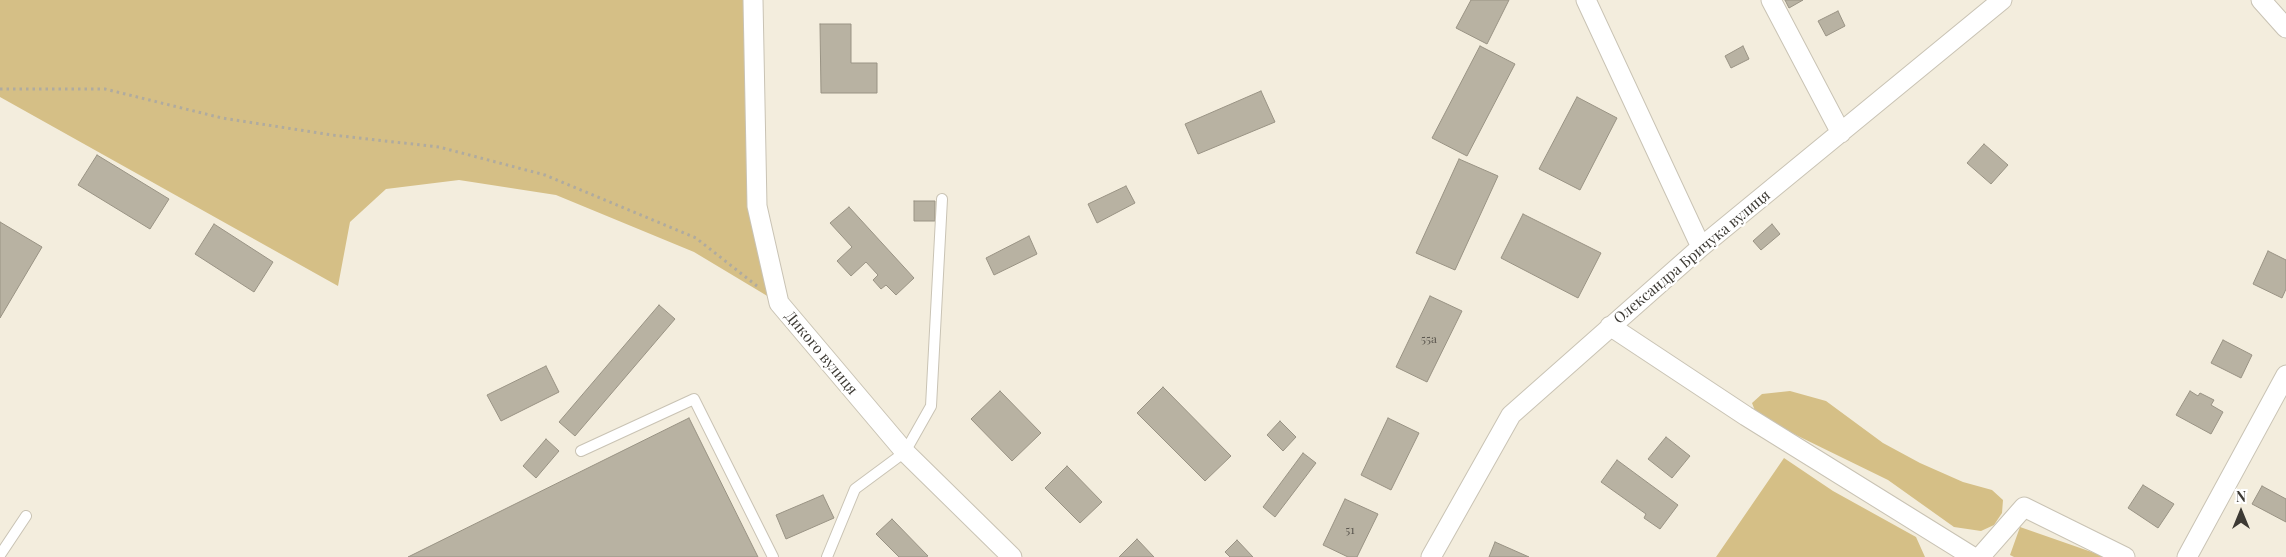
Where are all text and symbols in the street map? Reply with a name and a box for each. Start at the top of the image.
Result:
street label: Олександра Бричука вулиця [1610,186,1774,328]
street label: Дикого вулиця [781,308,861,398]
house number: 55а [1421,332,1437,346]
north arrow [2216,487,2266,537]
text: N [2236,487,2246,506]
house number: 51 [1345,523,1355,537]

